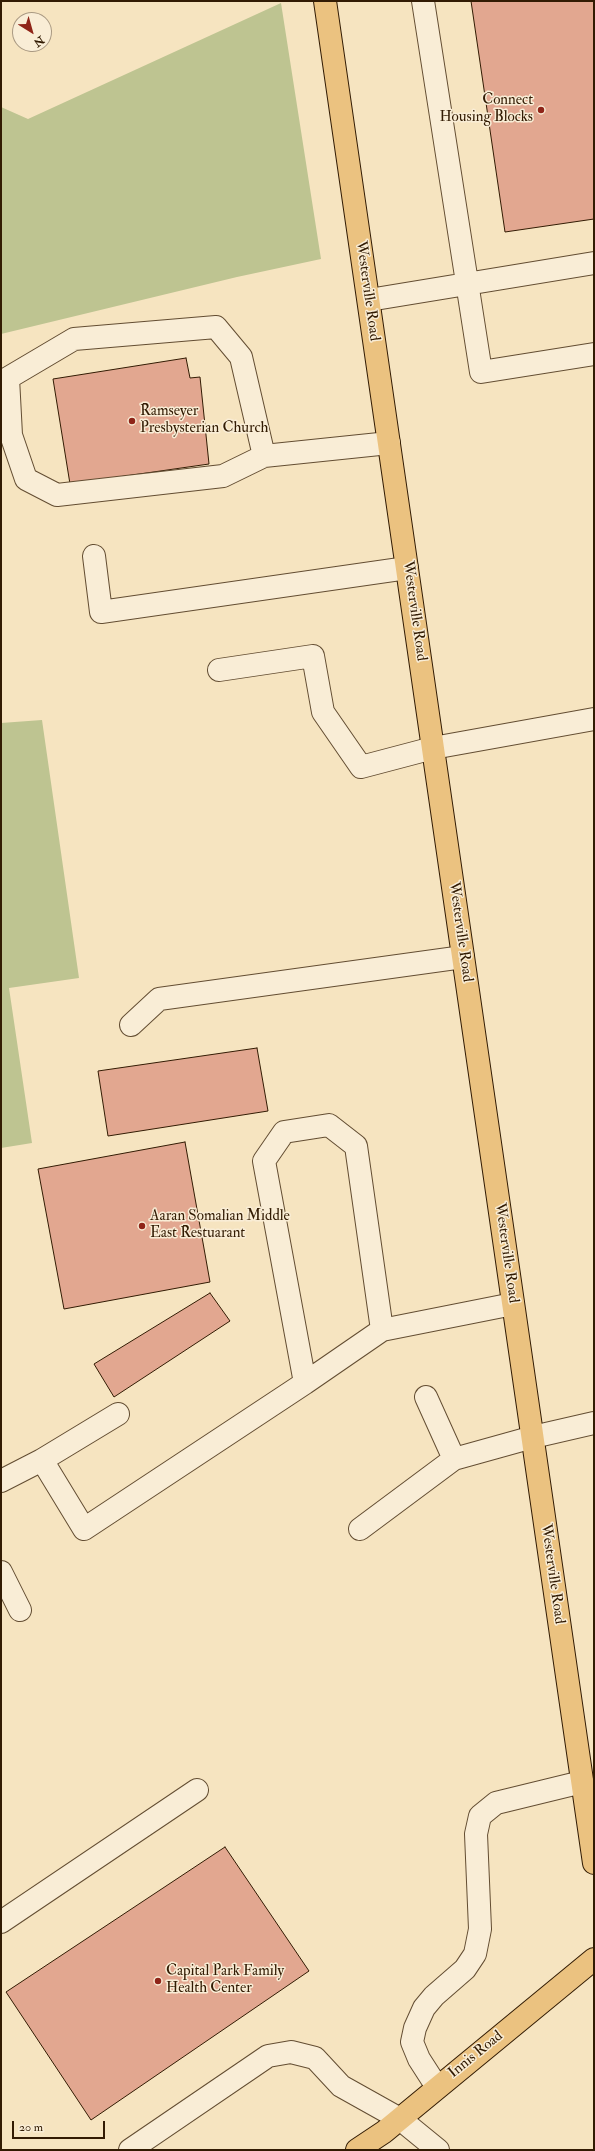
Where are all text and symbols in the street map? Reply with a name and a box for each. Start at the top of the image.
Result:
north arrow [12,12,52,52]
text: N [31,33,47,49]
place label: Connect Housing Blocks [440,92,533,127]
marker: Connect Housing Blocks [536,105,546,115]
street label: Westerville Road [351,240,383,342]
place label: Ramseyer Presbysterian Church [140,403,268,438]
marker: Ramseyer Presbysterian Church [127,416,137,426]
street label: Westerville Road [398,560,430,662]
street label: Westerville Road [444,881,476,983]
street label: Westerville Road [490,1202,522,1304]
place label: Aaran Somalian Middle East Restuarant [150,1208,290,1243]
marker: Aaran Somalian Middle East Restuarant [137,1221,147,1231]
street label: Westerville Road [536,1523,568,1625]
place label: Capital Park Family Health Center [166,1963,284,1998]
marker: Capital Park Family Health Center [153,1976,163,1986]
street label: Innis Road [445,2027,507,2083]
scale bar [14,2113,107,2139]
text: 20 m [19,2120,43,2135]

